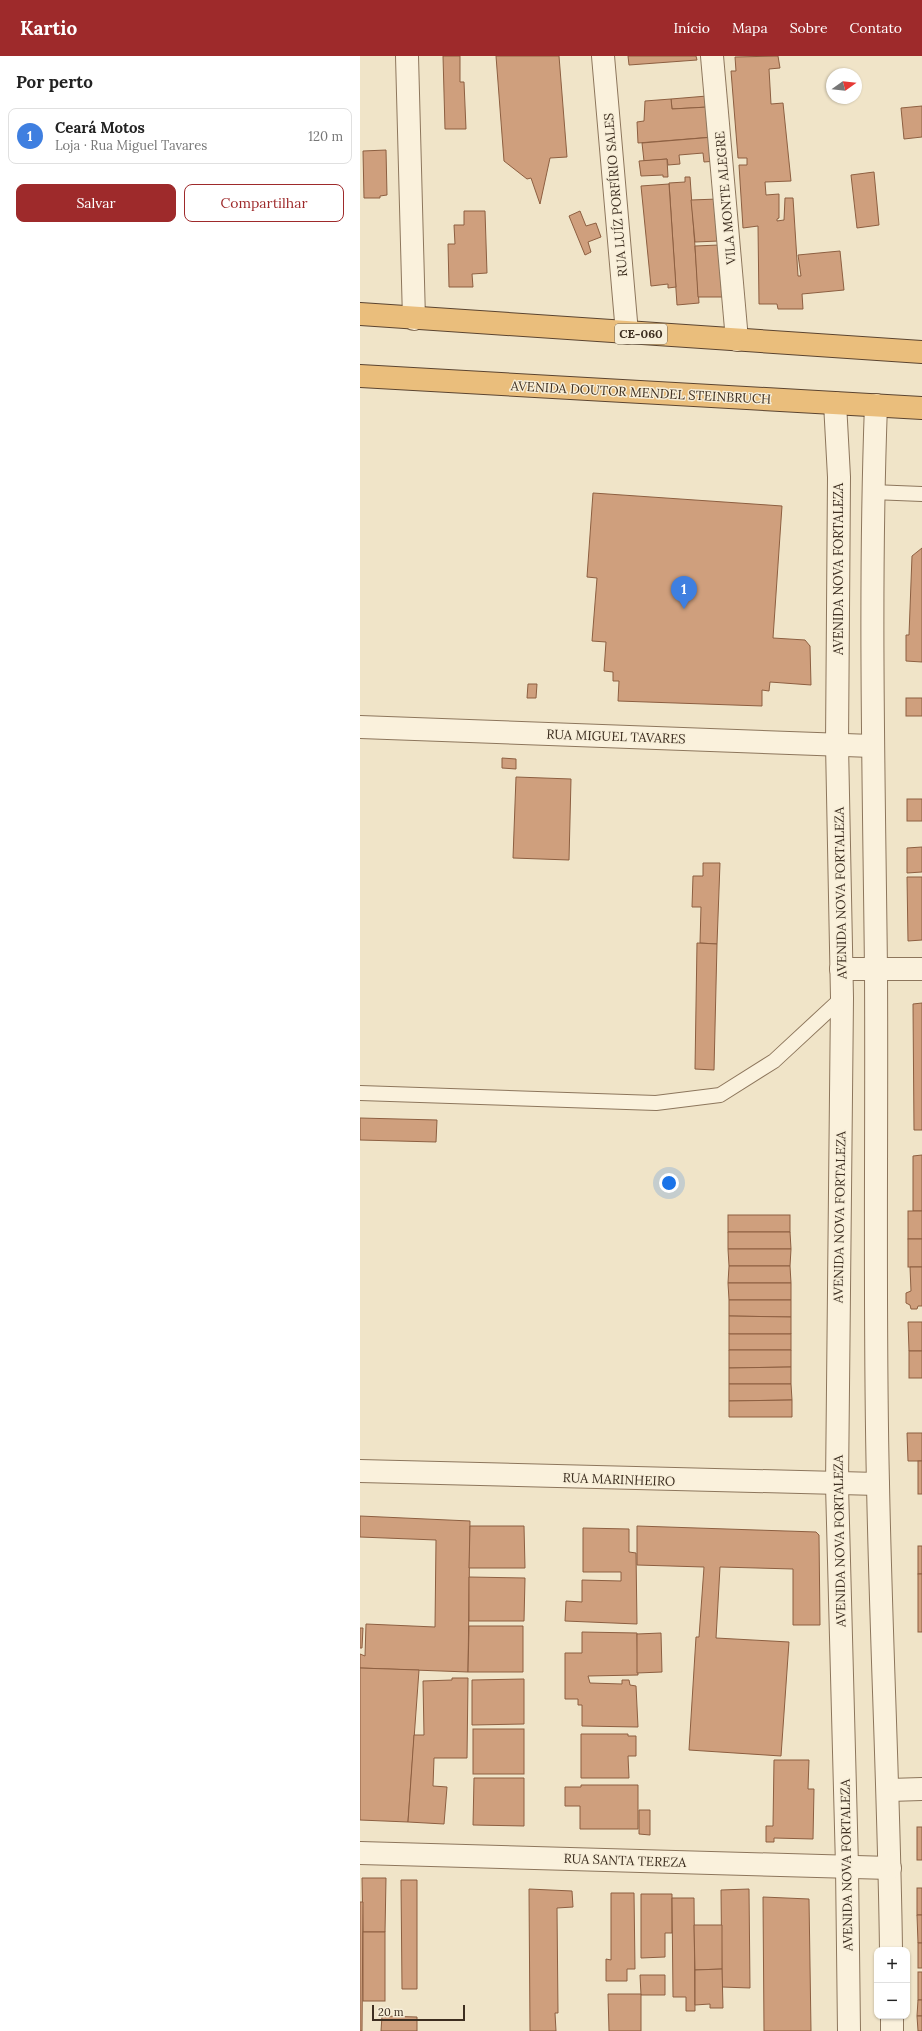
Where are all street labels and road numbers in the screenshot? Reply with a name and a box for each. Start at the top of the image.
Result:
street label: RUA LUÍZ PORFÍRIO SALES [600,112,631,278]
street label: VILA MONTE ALEGRE [711,131,740,266]
road number: CE-060 [615,324,667,344]
street label: AVENIDA DOUTOR MENDEL STEINBRUCH [509,377,772,408]
street label: AVENIDA NOVA FORTALEZA [830,482,847,656]
street label: RUA MIGUEL TAVARES [546,726,686,747]
street label: AVENIDA NOVA FORTALEZA [830,806,851,980]
street label: AVENIDA NOVA FORTALEZA [829,1130,850,1304]
street label: AVENIDA NOVA FORTALEZA [829,1454,850,1628]
street label: RUA MARINHEIRO [562,1469,676,1490]
street label: AVENIDA NOVA FORTALEZA [836,1778,857,1952]
street label: RUA SANTA TEREZA [563,1850,688,1871]

